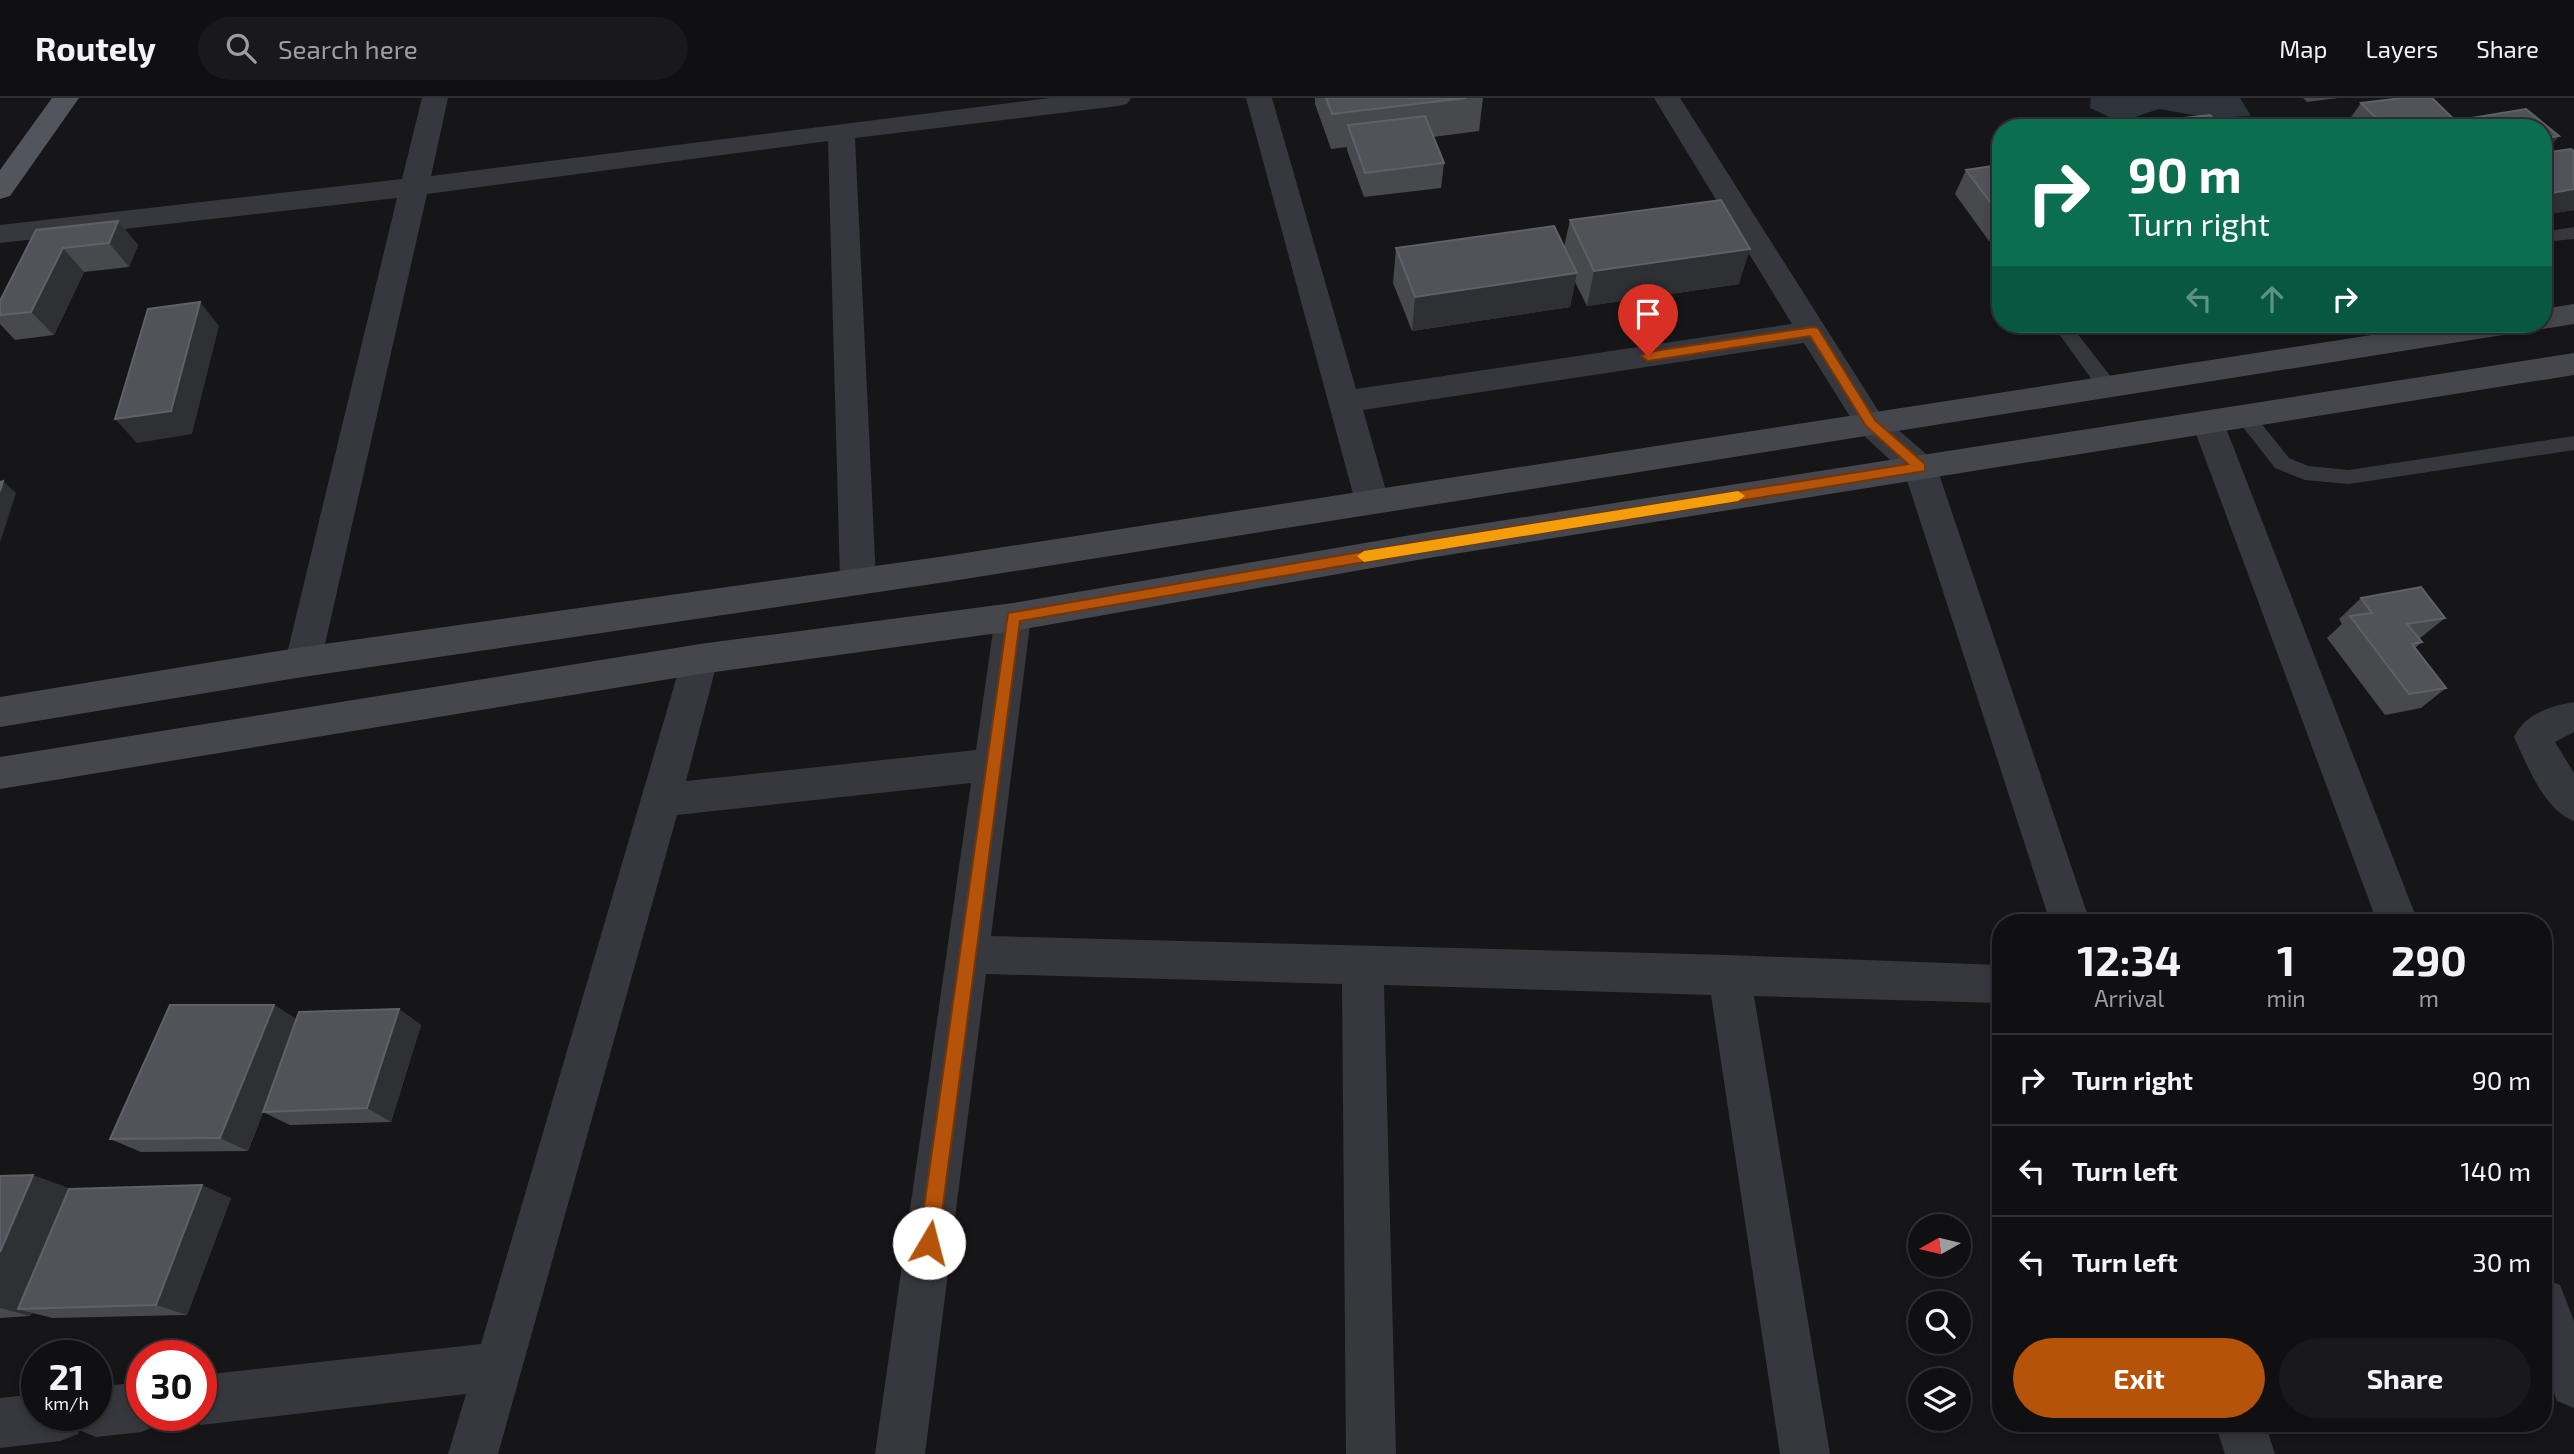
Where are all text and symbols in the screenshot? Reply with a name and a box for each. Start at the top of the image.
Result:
search box [198,17,688,80]
text: Routely [35,28,156,68]
icon: search [222,29,260,67]
text: Search here [278,33,418,64]
text: Map [2279,34,2327,63]
text: Layers [2365,34,2438,63]
text: Share [2476,34,2539,63]
text: 90 m [2128,144,2242,203]
icon: right [2013,147,2104,238]
text: Turn right [2128,204,2270,242]
icon: left [2180,280,2218,318]
icon: ahead [2253,280,2291,318]
icon: right [2326,280,2364,318]
pin [1618,284,1678,356]
icon: arrive [1629,295,1667,333]
text: 12:34 [2077,934,2181,984]
text: 1 [2277,934,2295,984]
text: 290 [2391,934,2467,984]
text: Arrival [2094,984,2164,1012]
text: min [2266,984,2306,1012]
text: m [2419,984,2439,1012]
icon: right [2013,1061,2051,1099]
text: Turn right [2072,1064,2193,1095]
text: 90 m [2472,1064,2531,1095]
icon: left [2013,1152,2051,1190]
text: Turn left [2072,1155,2178,1186]
text: 140 m [2460,1155,2531,1186]
position arrow [892,1206,966,1280]
north arrow [1908,1214,1970,1278]
map controls [1908,1214,1971,1431]
icon: left [2013,1243,2051,1281]
text: Turn left [2072,1246,2178,1277]
text: 30 m [2472,1246,2531,1277]
button: search [1908,1291,1971,1354]
button: Exit [2013,1338,2265,1418]
button: Share [2279,1338,2531,1418]
speed limit sign: 30 [126,1340,217,1431]
text: 21 [49,1355,84,1397]
button: layers [1908,1368,1971,1431]
text: km/h [44,1392,89,1414]

